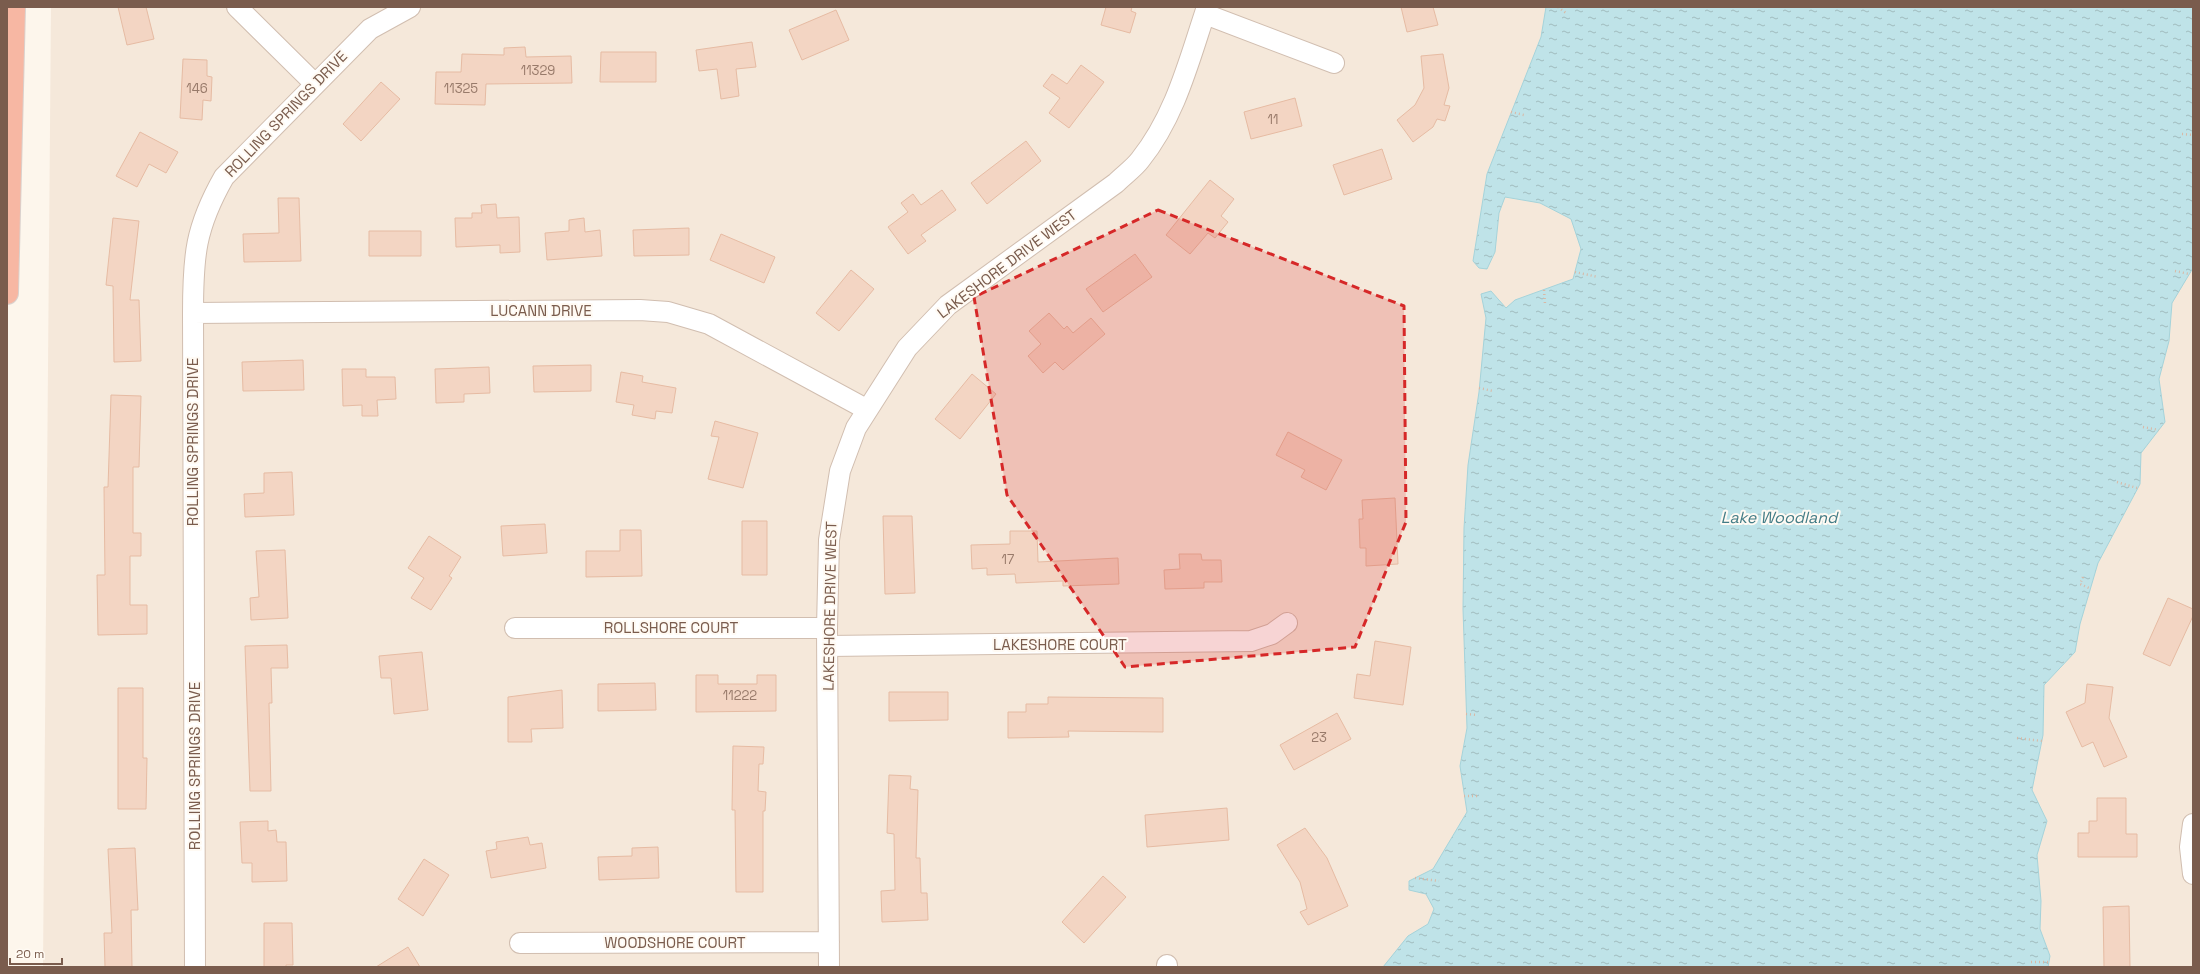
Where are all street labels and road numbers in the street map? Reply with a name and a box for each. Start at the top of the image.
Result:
street label: ROLLING SPRINGS DRIVE [220,47,351,181]
street label: LAKESHORE DRIVE WEST [933,205,1080,322]
street label: LUCANN DRIVE [490,301,592,320]
street label: ROLLING SPRINGS DRIVE [183,358,202,526]
street label: LAKESHORE DRIVE WEST [819,521,840,691]
street label: ROLLSHORE COURT [604,618,738,637]
street label: LAKESHORE COURT [993,635,1127,654]
street label: ROLLING SPRINGS DRIVE [185,682,204,850]
street label: WOODSHORE COURT [604,933,746,952]

